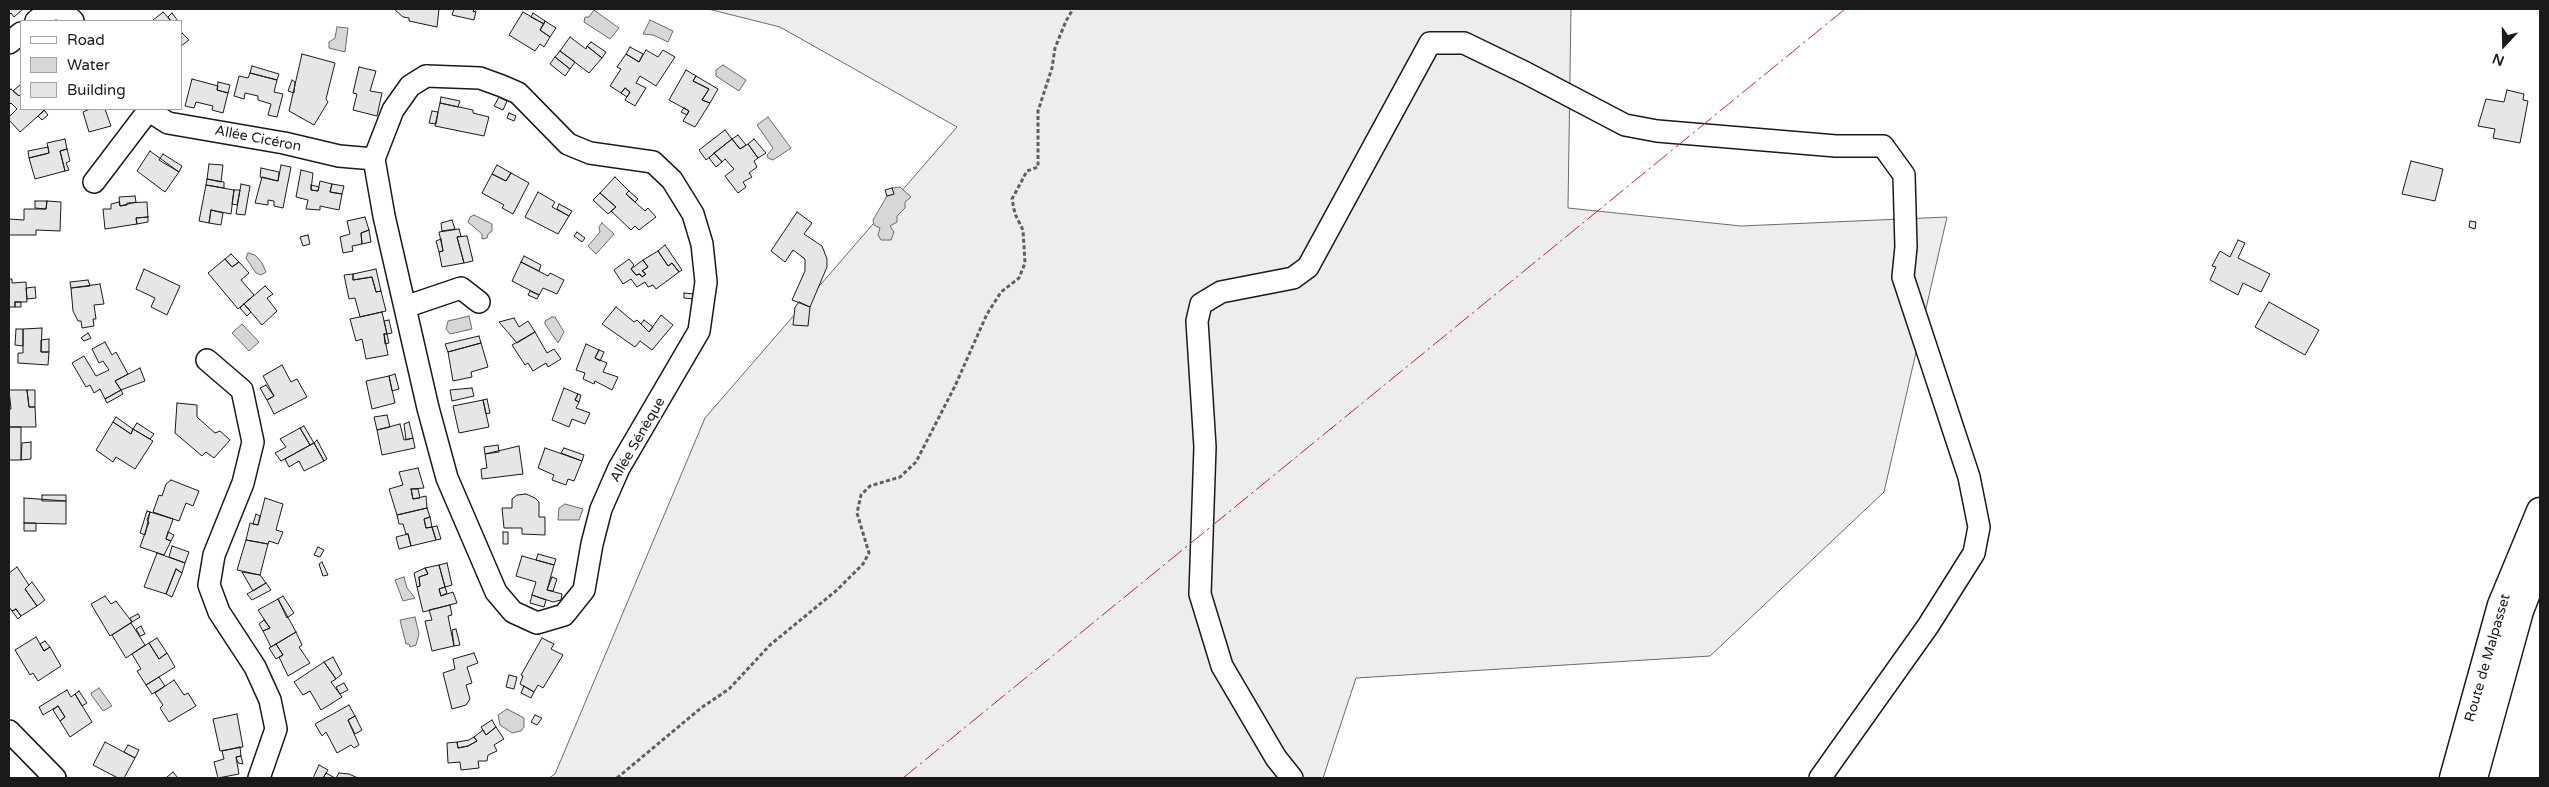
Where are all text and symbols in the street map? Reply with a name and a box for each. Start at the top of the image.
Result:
legend [20,20,182,110]
north arrow [2479,20,2529,70]
text: Road [67,31,105,49]
text: N [2490,50,2507,69]
text: Water [67,56,110,74]
text: Building [67,81,126,99]
street label: Allée Cicéron [213,122,303,156]
street label: Allée Sénèque [607,395,669,485]
street label: Route de Malpasset [2462,592,2514,724]

